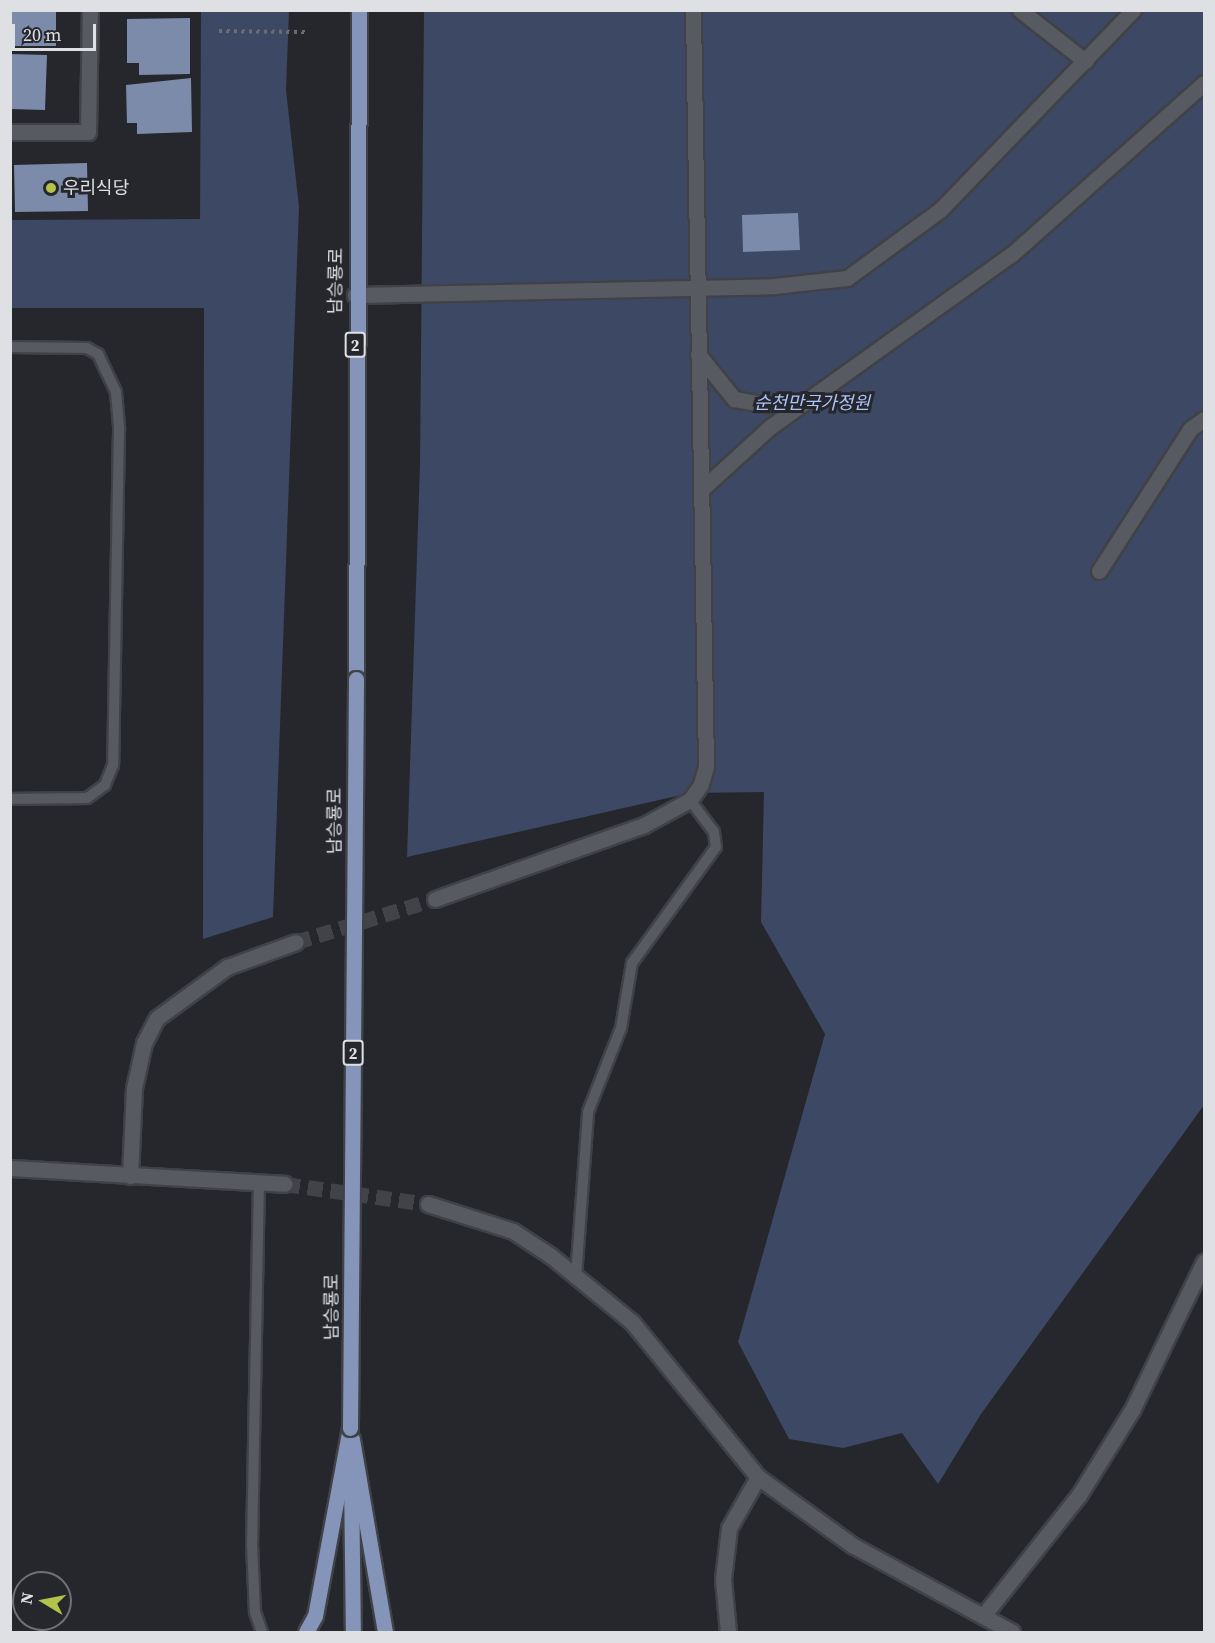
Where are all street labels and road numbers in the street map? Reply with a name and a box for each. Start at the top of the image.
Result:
street label: 남승룡로 [325,248,347,314]
road number: 2 [344,332,366,358]
street label: 남승룡로 [324,788,346,854]
road number: 2 [342,1040,364,1066]
street label: 남승룡로 [321,1274,343,1340]

